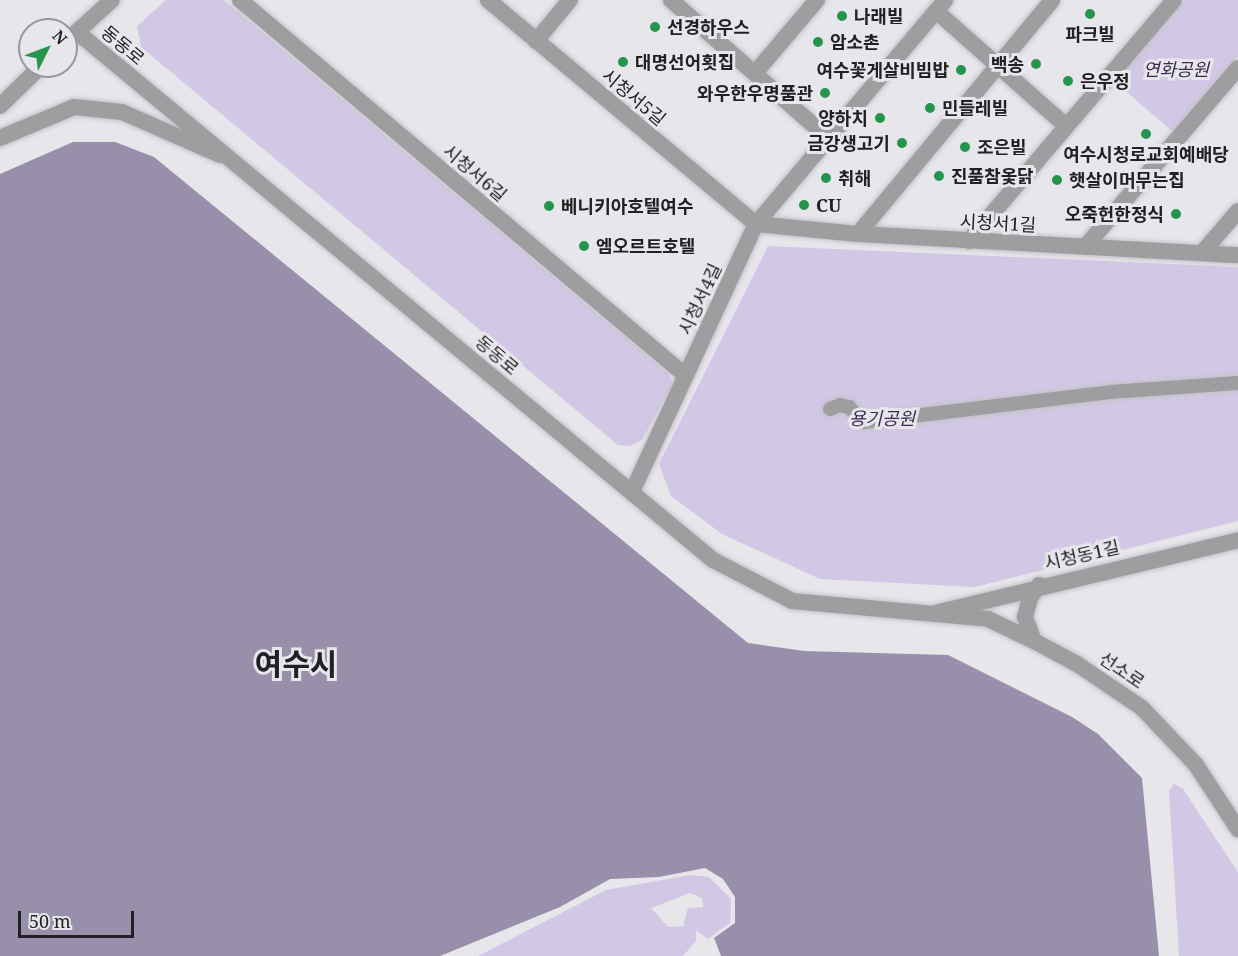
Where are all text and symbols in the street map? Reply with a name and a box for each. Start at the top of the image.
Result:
place label: 나래빌 [854,5,904,27]
marker: 파크빌 [1083,7,1097,21]
marker: 나래빌 [835,9,849,23]
place label: 선경하우스 [667,16,750,38]
north arrow [18,18,78,78]
marker: 선경하우스 [648,20,662,34]
street label: 동동로 [97,21,149,69]
place label: 파크빌 [1065,23,1115,45]
text: N [47,25,72,49]
place label: 암소촌 [830,31,880,53]
marker: 암소촌 [811,35,825,49]
place label: 대명선어횟집 [635,51,734,73]
place label: 백송 [991,53,1024,75]
marker: 대명선어횟집 [616,55,630,69]
marker: 백송 [1029,57,1043,71]
park label: 연화공원 [1143,58,1209,80]
place label: 여수꽃게살비빔밥 [817,59,949,81]
marker: 여수꽃게살비빔밥 [954,63,968,77]
street label: 시청서5길 [598,64,670,130]
place label: 은우정 [1080,70,1130,92]
marker: 은우정 [1061,74,1075,88]
place label: 와우한우명품관 [697,82,813,104]
marker: 와우한우명품관 [818,86,832,100]
place label: 민들레빌 [942,97,1008,119]
marker: 민들레빌 [923,101,937,115]
place label: 양하치 [818,107,868,129]
marker: 양하치 [873,111,887,125]
marker: 여수시청로교회예배당 [1139,127,1153,141]
place label: 금강생고기 [807,132,890,154]
marker: 금강생고기 [895,136,909,150]
place label: 조은빌 [977,136,1027,158]
street label: 시청서6길 [439,140,511,206]
marker: 조은빌 [958,140,972,154]
place label: 여수시청로교회예배당 [1063,143,1229,165]
place label: 진품참옻닭 [951,165,1034,187]
place label: 취해 [838,167,871,189]
marker: 진품참옻닭 [932,169,946,183]
place label: 햇살이머무는집 [1069,169,1185,191]
marker: 취해 [819,171,833,185]
marker: 햇살이머무는집 [1050,173,1064,187]
place label: CU [816,194,841,216]
place label: 베니키아호텔여수 [561,195,693,217]
marker: CU [797,198,811,212]
marker: 베니키아호텔여수 [542,199,556,213]
place label: 오죽헌한정식 [1065,203,1164,225]
marker: 오죽헌한정식 [1169,207,1183,221]
street label: 시청서1길 [959,210,1037,236]
place label: 엠오르트호텔 [596,235,695,257]
marker: 엠오르트호텔 [577,239,591,253]
street label: 시청서4길 [674,260,726,338]
street label: 동동로 [471,331,523,379]
park label: 용기공원 [849,407,915,429]
street label: 시청동1길 [1042,536,1122,574]
district label: 여수시 [255,646,337,682]
street label: 선소로 [1095,647,1149,693]
scale bar [21,899,136,937]
text: 50 m [29,909,71,933]

